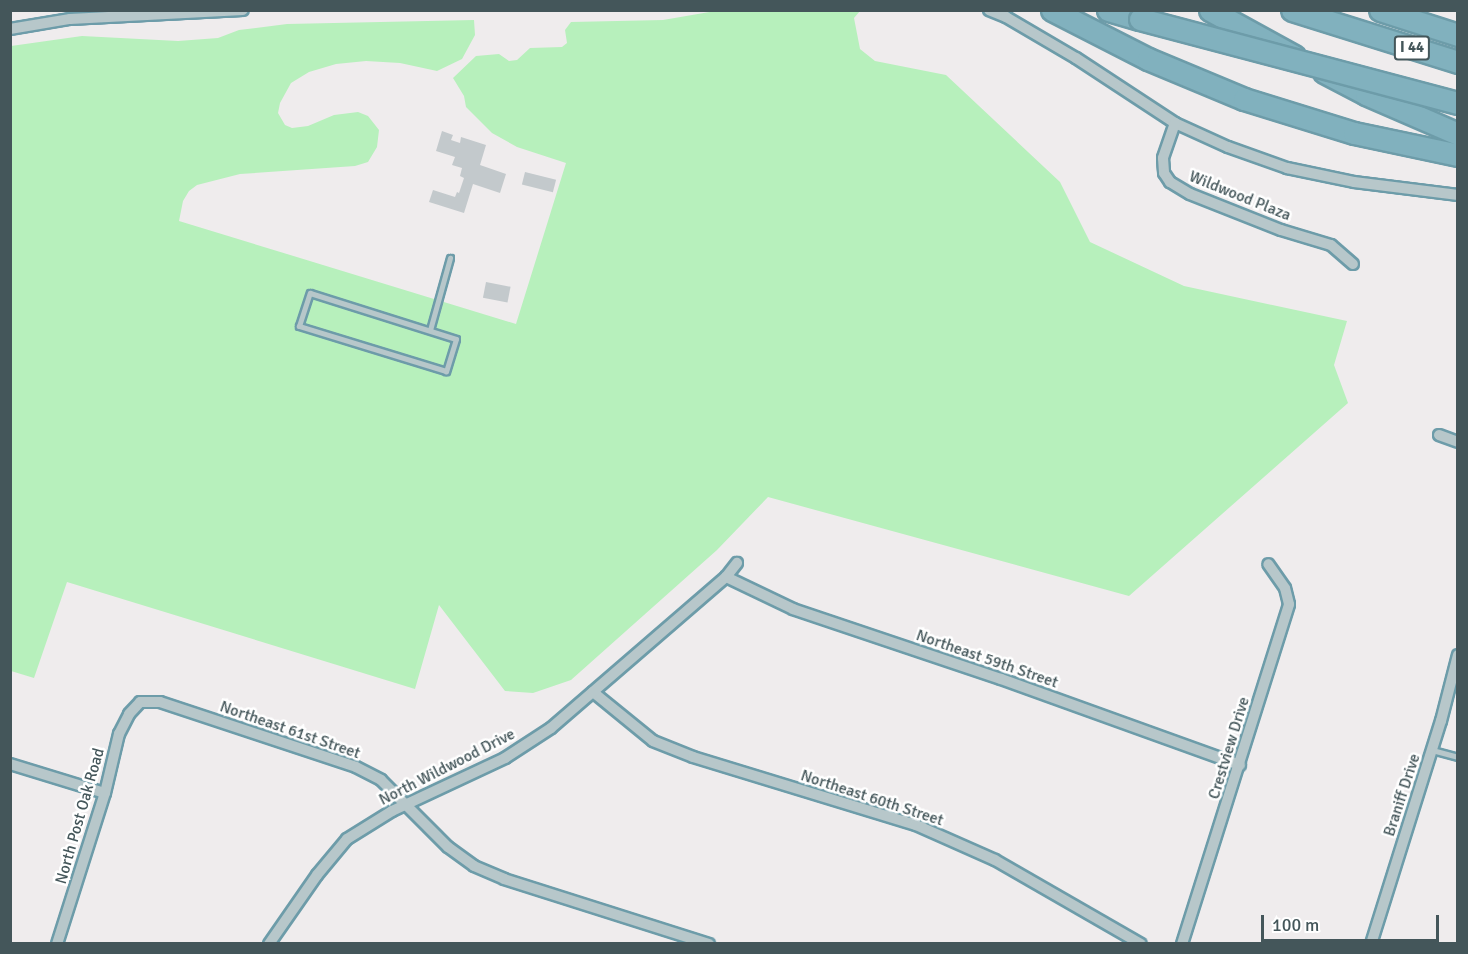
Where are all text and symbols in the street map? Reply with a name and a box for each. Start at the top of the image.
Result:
road number: I 44 [1392,36,1432,60]
street label: Wildwood Plaza [1186,167,1294,225]
street label: Northeast 59th Street [914,626,1060,692]
street label: Crestview Drive [1204,694,1254,802]
street label: Northeast 61st Street [217,697,363,763]
street label: North Wildwood Drive [376,724,518,810]
street label: North Post Oak Road [51,746,109,886]
street label: Braniff Drive [1380,751,1424,839]
street label: Northeast 60th Street [798,766,946,830]
scale bar [1264,903,1442,941]
text: 100 m [1272,914,1319,936]

